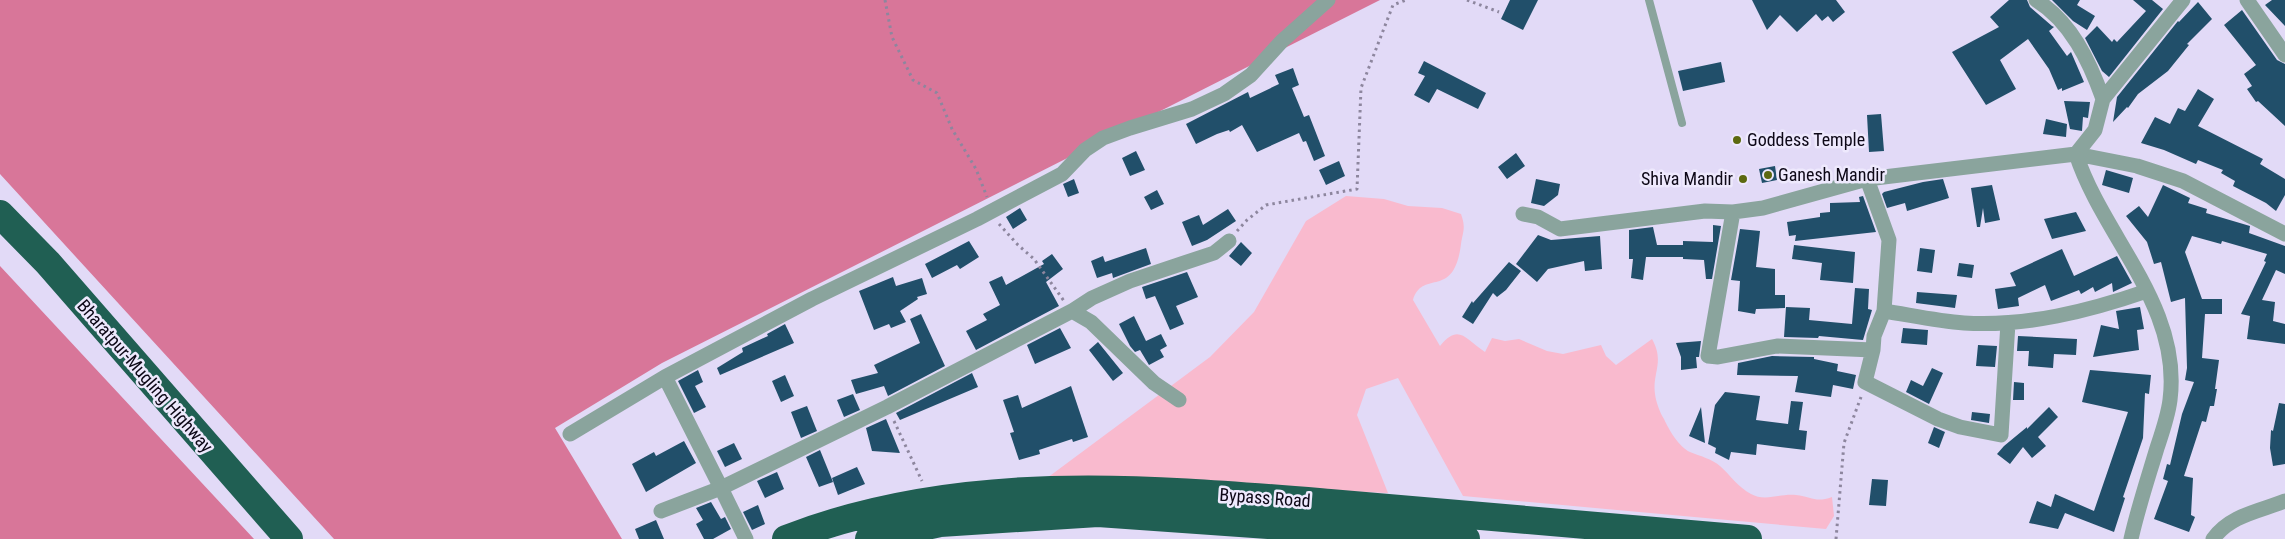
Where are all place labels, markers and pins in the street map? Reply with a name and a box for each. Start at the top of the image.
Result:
place label: Goddess Temple [1747,129,1865,150]
marker: Goddess Temple [1731,134,1743,146]
place label: Ganesh Mandir [1778,164,1885,185]
place label: Shiva Mandir [1641,168,1734,189]
marker: Ganesh Mandir [1762,169,1774,181]
marker: Shiva Mandir [1737,173,1749,185]

